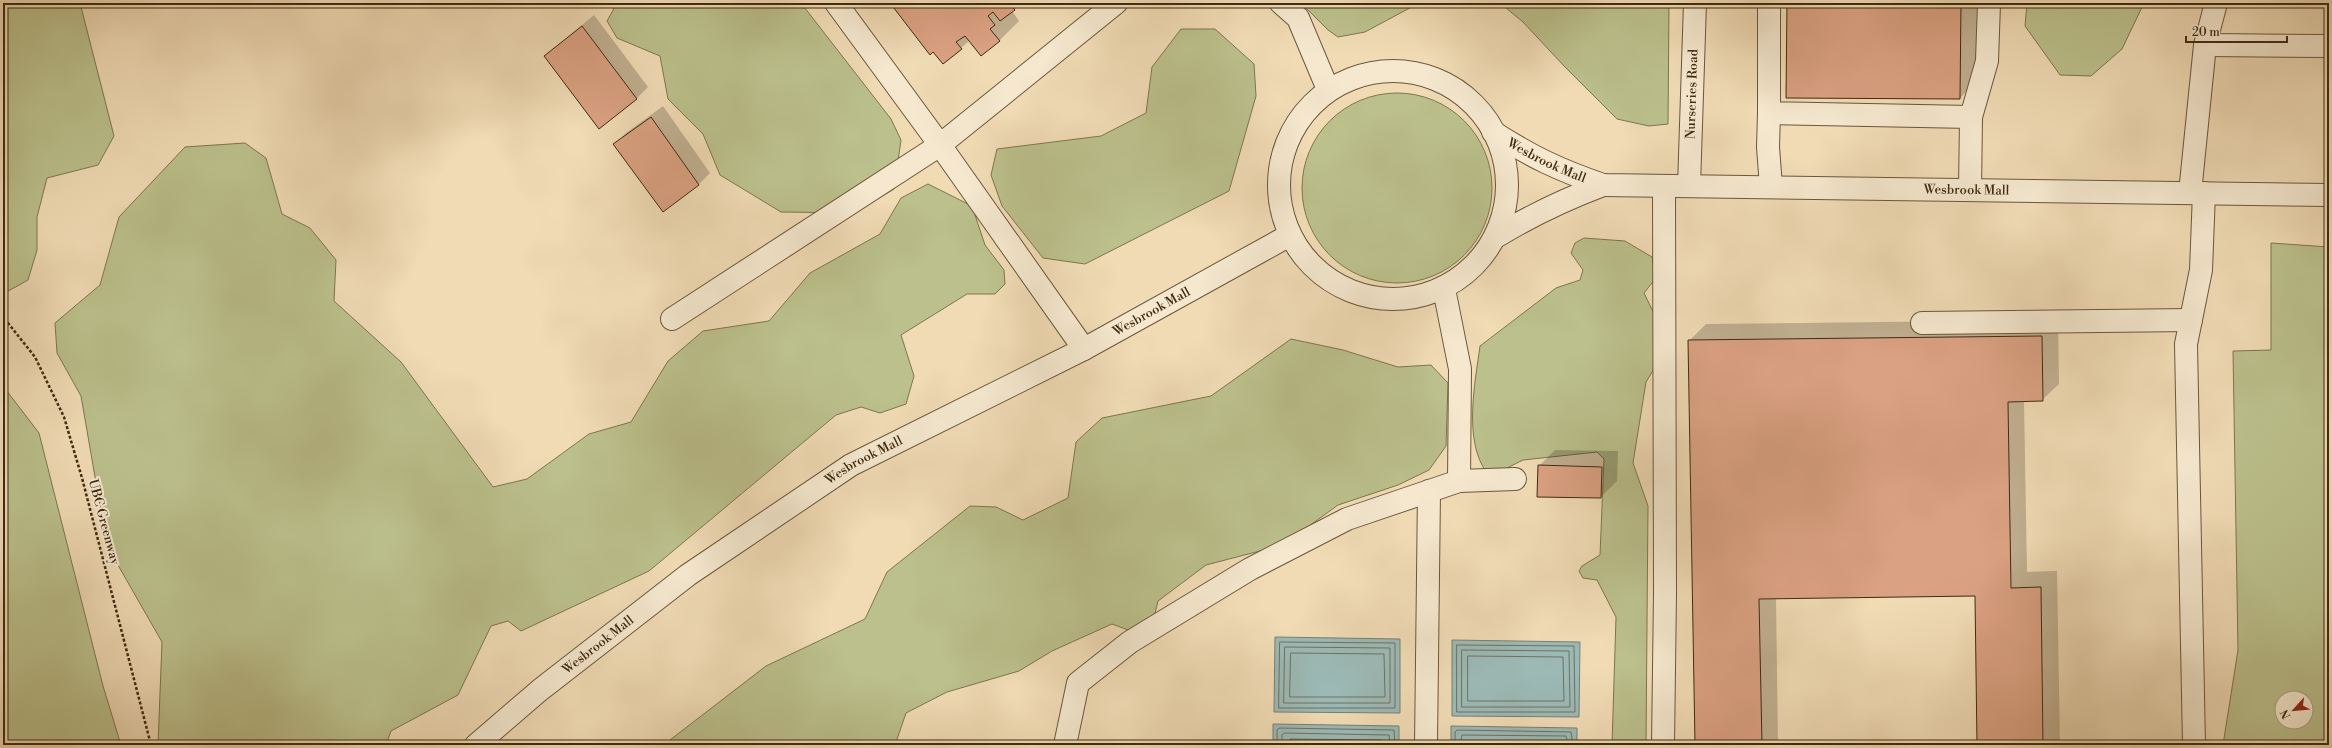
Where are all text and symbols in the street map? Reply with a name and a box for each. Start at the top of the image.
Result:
scale bar [2186,18,2287,44]
text: 20 m [2192,25,2220,40]
street label: Nurseries Road [1683,48,1702,139]
street label: Wesbrook Mall [1503,134,1588,186]
street label: Wesbrook Mall [1922,181,2010,199]
street label: Wesbrook Mall [1109,284,1193,340]
street label: Wesbrook Mall [821,433,905,489]
street label: UBC Greenway [85,477,123,567]
street label: Wesbrook Mall [558,612,637,678]
north arrow [2274,690,2314,730]
text: N [2278,707,2294,721]

